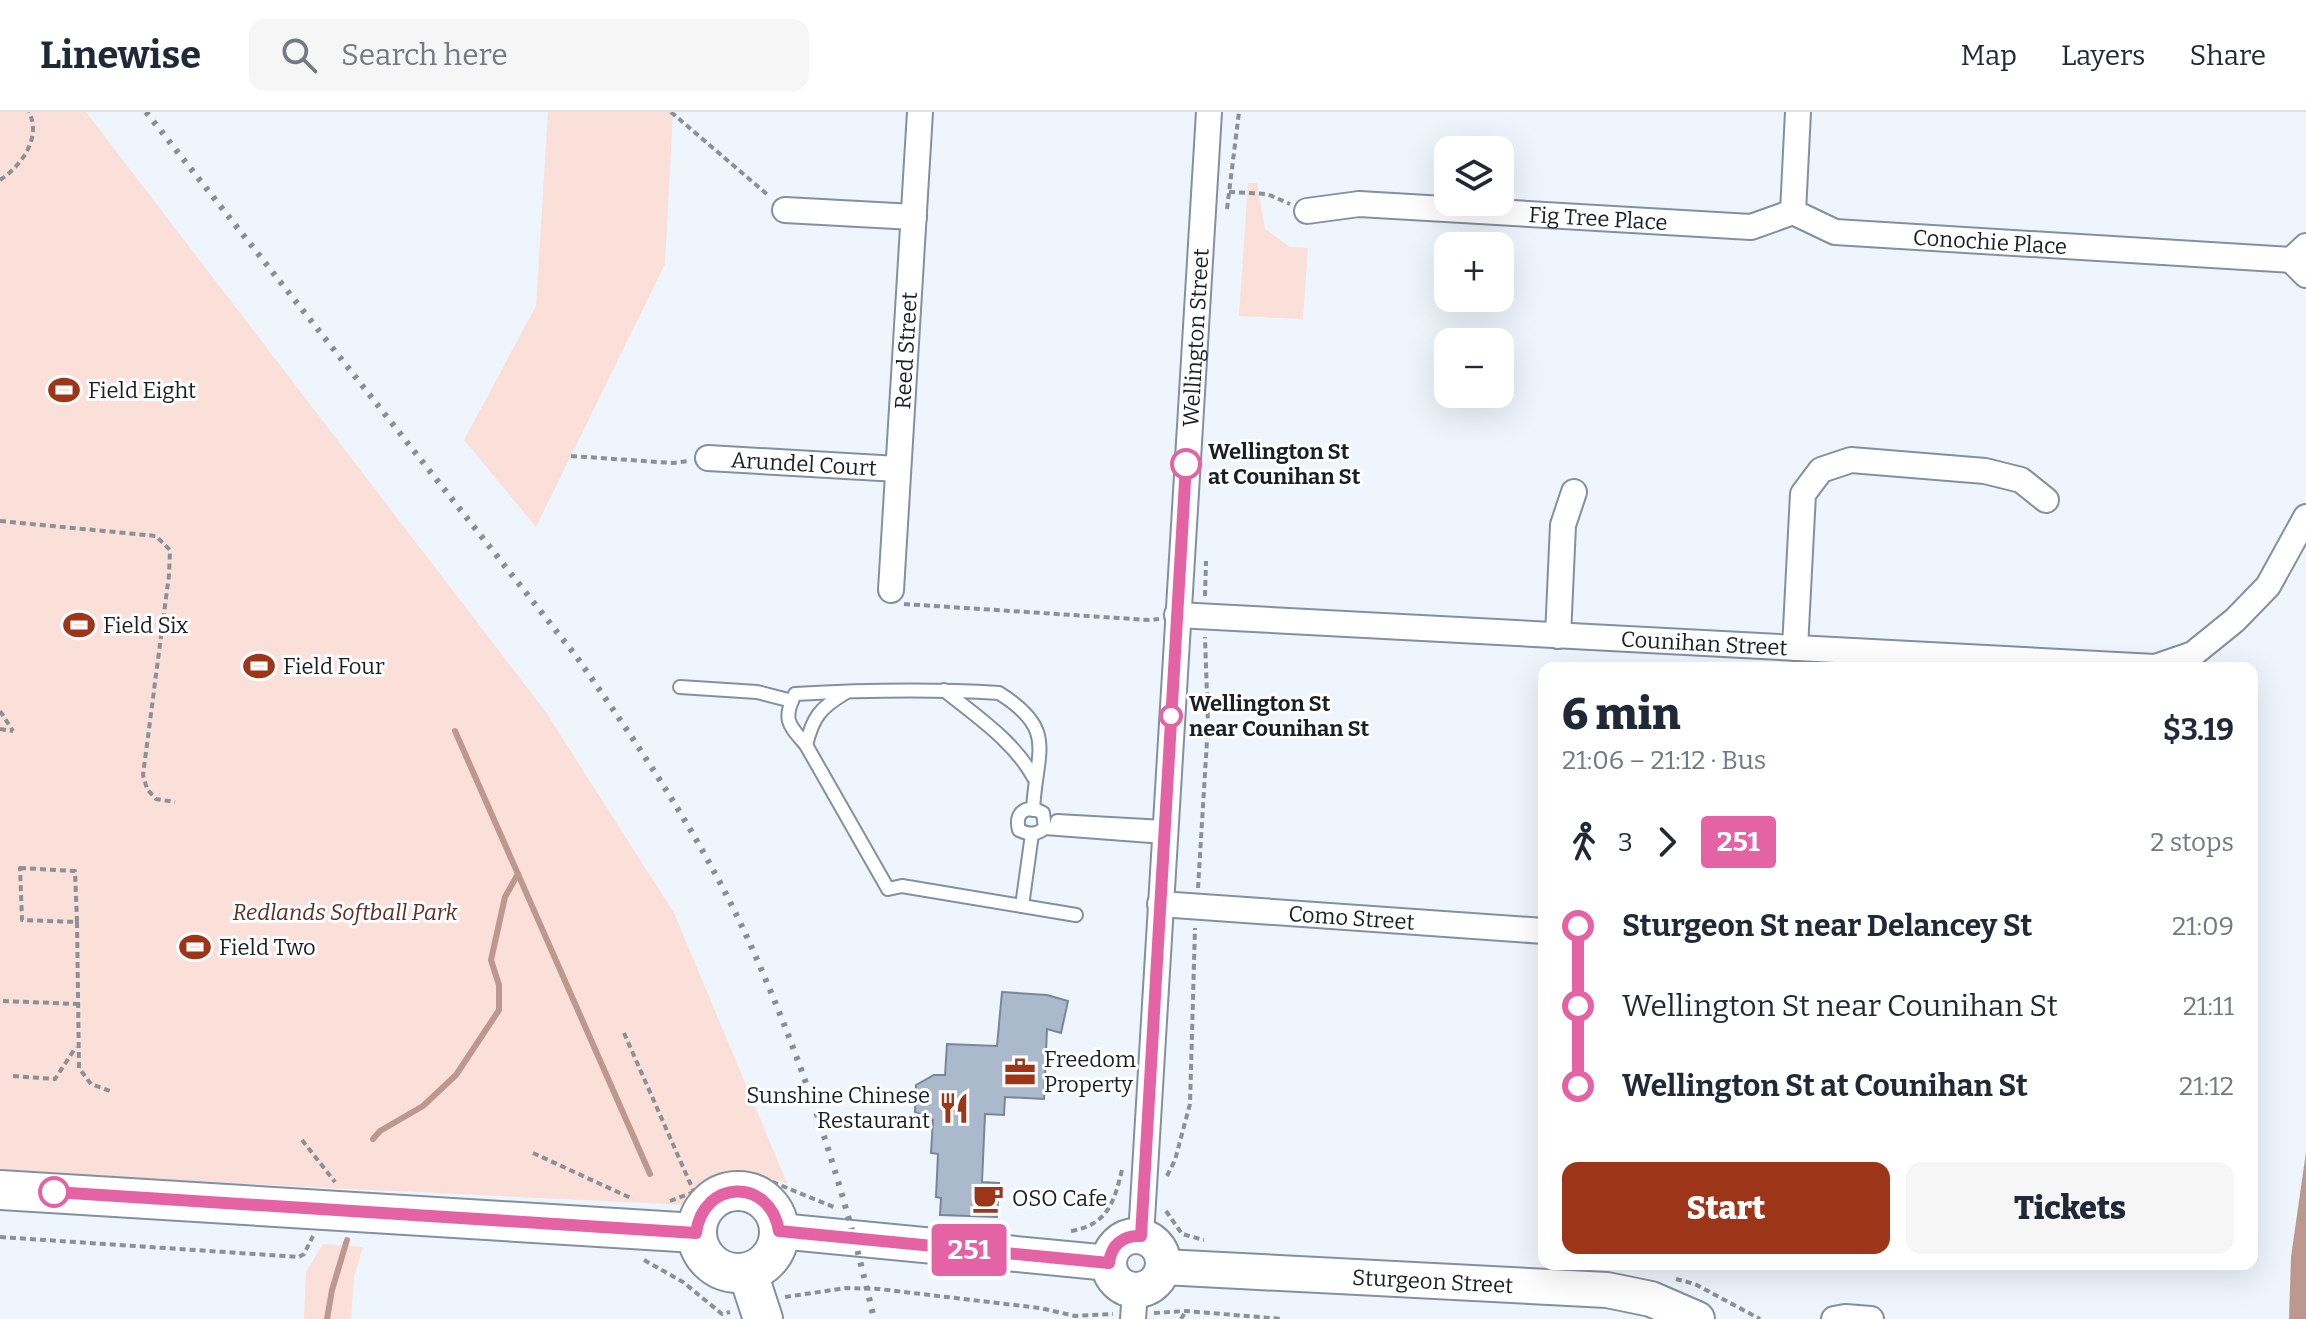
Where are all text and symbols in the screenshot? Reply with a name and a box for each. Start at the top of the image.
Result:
search box [249,19,809,91]
text: Linewise [40,32,201,78]
icon: search [277,33,321,77]
text: Search here [341,37,508,73]
text: Map [1960,39,2017,72]
text: Layers [2061,39,2145,72]
text: Share [2189,39,2266,72]
map controls [1434,136,1514,408]
button: layers [1434,136,1514,216]
street label: Fig Tree Place [1528,201,1668,236]
street label: Conochie Place [1912,224,2068,260]
button: + [1434,232,1514,312]
street label: Wellington Street [1177,247,1215,428]
street label: Reed Street [889,291,923,410]
button: − [1434,328,1514,408]
sports icon: Field Eight [47,373,81,407]
place label: Field Eight [88,377,196,404]
place label: Wellington St at Counihan St [1208,438,1361,490]
street label: Arundel Court [730,446,877,482]
marker: Wellington St at Counihan St [1171,449,1201,479]
sports icon: Field Six [62,608,96,642]
place label: Field Six [103,612,188,639]
street label: Counihan Street [1620,626,1788,661]
sports icon: Field Four [242,649,276,683]
place label: Field Four [283,653,385,680]
text: 6 min [1562,688,1681,741]
place label: Wellington St near Counihan St [1189,690,1370,742]
marker: Wellington St near Counihan St [1160,705,1182,727]
text: $3.19 [2163,712,2234,748]
text: 21:06 – 21:12 · Bus [1562,745,1766,776]
icon: walk [1562,820,1606,864]
icon: forward [1645,820,1689,864]
text: 251 [1717,825,1760,858]
text: 3 [1618,827,1633,858]
text: 2 stops [2150,827,2234,858]
park label: Redlands Softball Park [233,899,458,926]
street label: Como Street [1287,900,1416,936]
text: Sturgeon St near Delancey St [1622,908,2032,944]
text: 21:09 [2172,911,2234,942]
sports icon: Field Two [178,930,212,964]
place label: Field Two [219,934,316,961]
text: Wellington St near Counihan St [1622,988,2058,1024]
text: 21:11 [2183,991,2234,1022]
place label: Freedom Property [1044,1046,1136,1098]
office icon: Freedom Property [1003,1055,1037,1089]
text: Wellington St at Counihan St [1622,1068,2028,1104]
text: 21:12 [2179,1071,2234,1102]
place label: Sunshine Chinese Restaurant [746,1082,930,1134]
restaurant icon: Sunshine Chinese Restaurant [937,1091,971,1125]
button: Start [1562,1162,1890,1254]
button: Tickets [1906,1162,2234,1254]
unlabelled marker [39,1177,69,1207]
cafe icon: OSO Cafe [971,1181,1005,1215]
place label: OSO Cafe [1012,1185,1107,1212]
line badge: 251 [923,1224,1015,1276]
text: 251 [948,1233,990,1266]
street label: Sturgeon Street [1351,1264,1514,1299]

